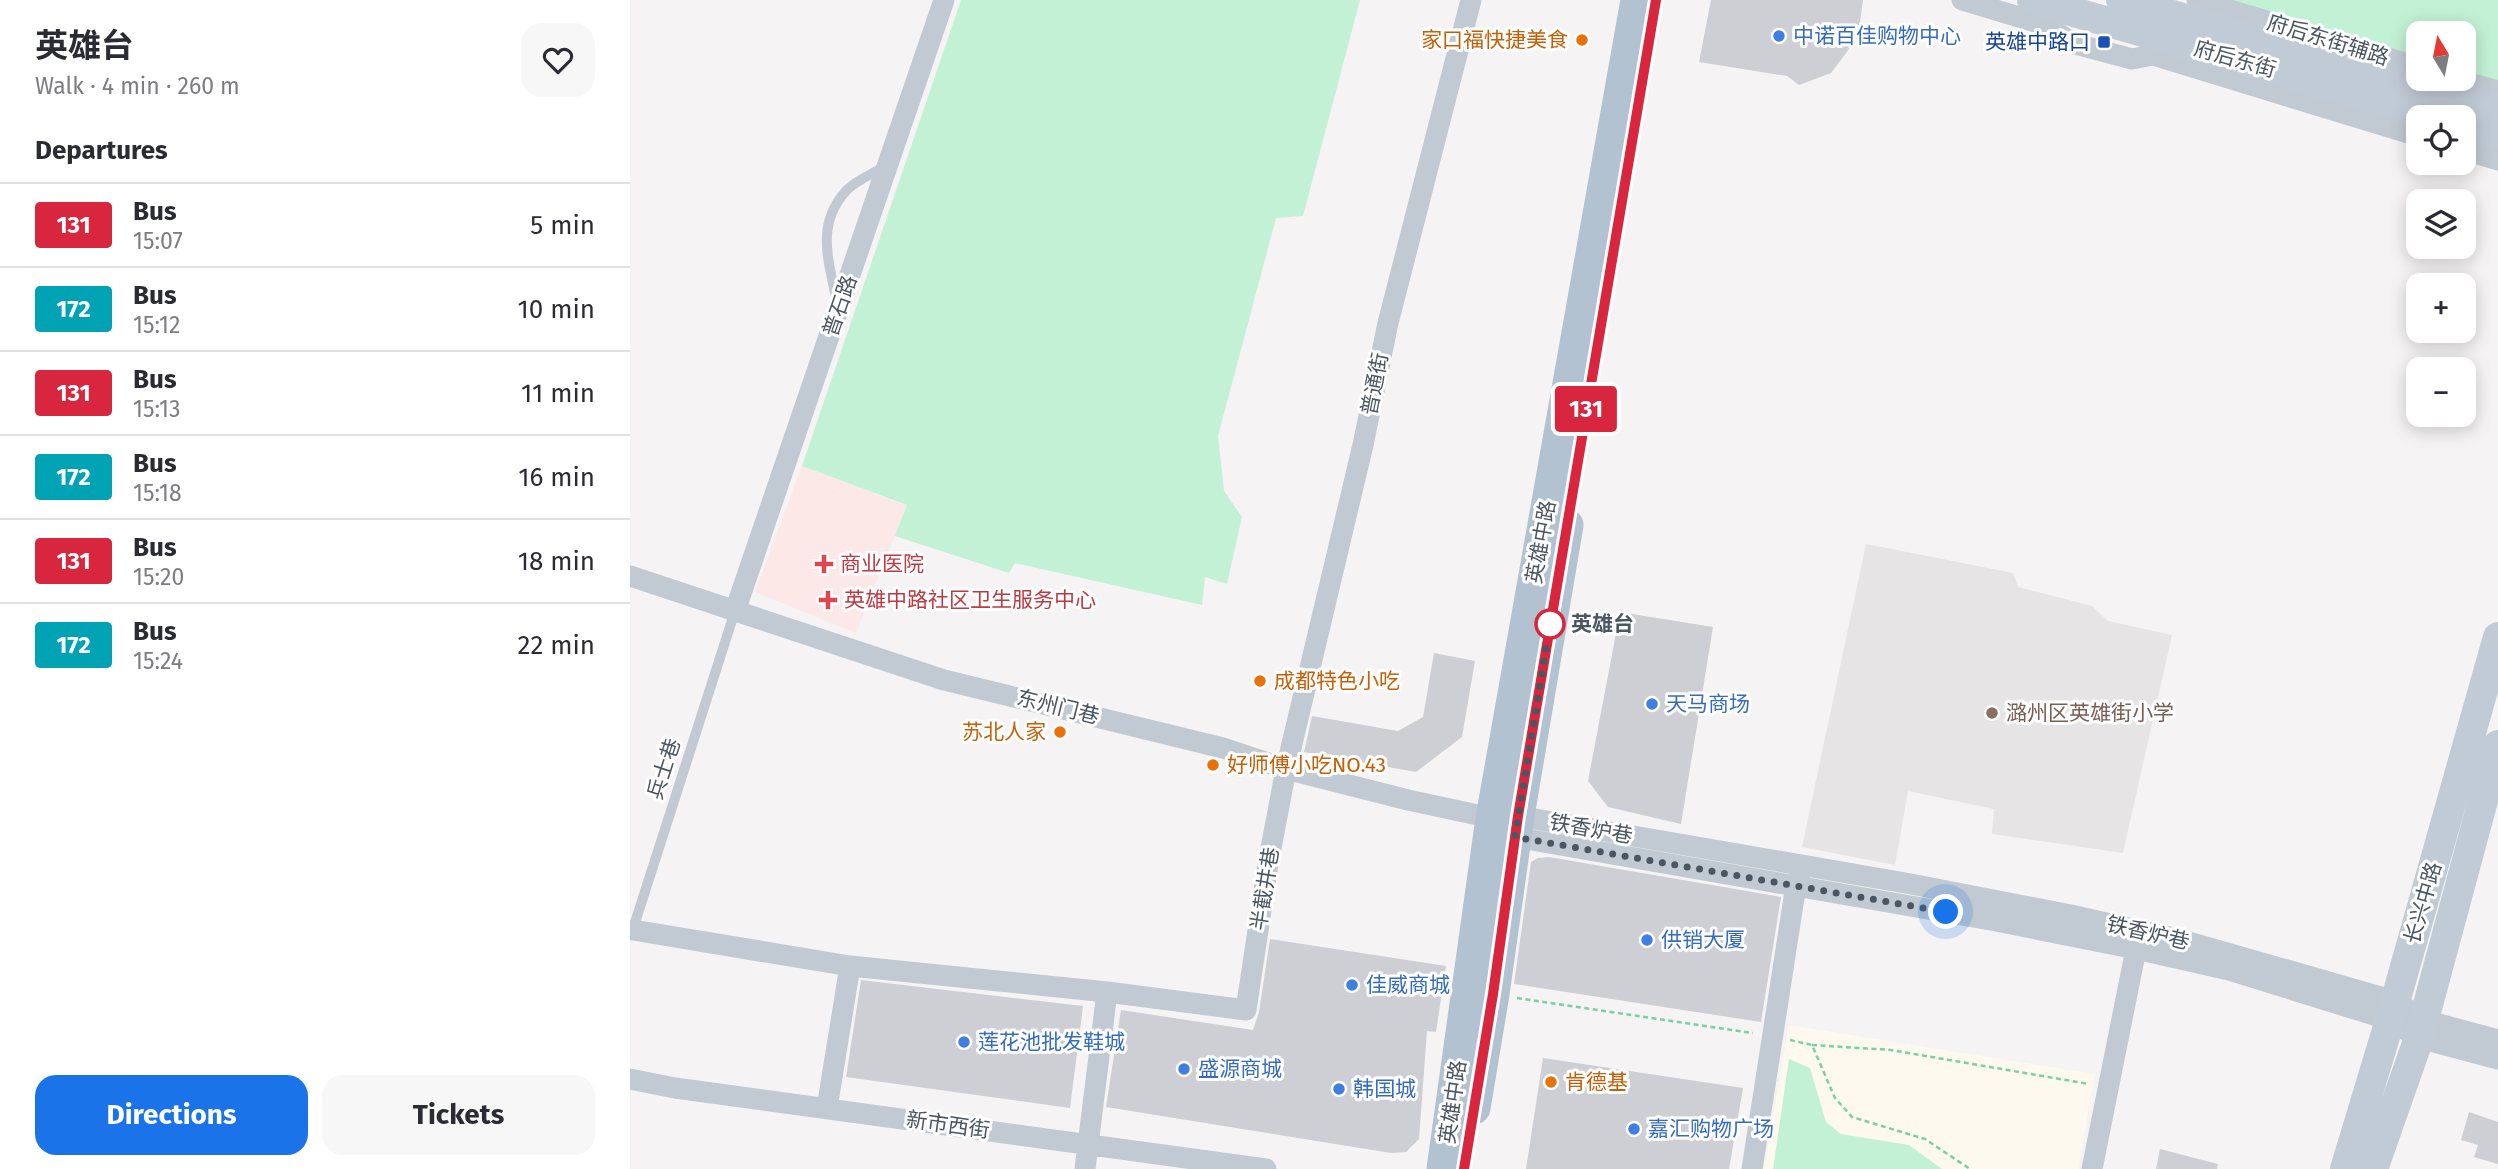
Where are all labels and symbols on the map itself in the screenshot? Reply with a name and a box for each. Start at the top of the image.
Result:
street label: 府后东街辅路 [2264,9,2392,71]
north arrow [2406,21,2476,91]
place label: 中诺百佳购物中心 [1793,23,1961,49]
place label: 家口福快捷美食 [1421,27,1568,53]
marker: 中诺百佳购物中心 [1771,28,1787,44]
place label: 英雄中路口 [1985,29,2090,55]
marker: 家口福快捷美食 [1574,32,1590,48]
marker: 英雄中路口 [2096,34,2112,50]
street label: 府后东街 [2191,35,2279,83]
street label: 普石路 [817,272,863,340]
street label: 普通街 [1356,351,1394,417]
line badge: 131 [1546,386,1626,432]
street label: 英雄中路 [1521,498,1561,586]
place label: 商业医院 [840,551,924,577]
marker: 商业医院 [814,554,834,574]
place label: 英雄中路社区卫生服务中心 [844,587,1096,613]
marker: 英雄中路社区卫生服务中心 [818,590,838,610]
marker: 英雄台 [1535,609,1565,639]
place label: 英雄台 [1571,611,1634,637]
place label: 成都特色小吃 [1274,668,1400,694]
marker: 成都特色小吃 [1252,673,1268,689]
street label: 东州门巷 [1014,684,1102,730]
place label: 天马商场 [1666,691,1750,717]
marker: 天马商场 [1644,696,1660,712]
place label: 潞州区英雄街小学 [2006,700,2174,726]
marker: 潞州区英雄街小学 [1984,705,2000,721]
place label: 苏北人家 [962,719,1046,745]
marker: 苏北人家 [1052,724,1068,740]
street label: 兵士巷 [642,735,686,803]
place label: 好师傅小吃NO.43 [1227,752,1386,778]
marker: 好师傅小吃NO.43 [1205,757,1221,773]
street label: 铁香炉巷 [1547,809,1635,849]
street label: 半截井巷 [1246,845,1284,933]
street label: 长兴中路 [2399,859,2447,947]
your location [1928,894,1963,929]
street label: 铁香炉巷 [2104,911,2192,955]
place label: 供销大厦 [1661,927,1745,953]
marker: 供销大厦 [1639,932,1655,948]
place label: 佳威商城 [1366,972,1450,998]
marker: 佳威商城 [1344,977,1360,993]
place label: 莲花池批发鞋城 [978,1029,1125,1055]
marker: 莲花池批发鞋城 [956,1034,972,1050]
place label: 盛源商城 [1198,1056,1282,1082]
street label: 英雄中路 [1434,1059,1472,1145]
marker: 盛源商城 [1176,1061,1192,1077]
place label: 肯德基 [1565,1069,1628,1095]
marker: 肯德基 [1543,1074,1559,1090]
place label: 韩国城 [1353,1076,1416,1102]
marker: 韩国城 [1331,1081,1347,1097]
street label: 新市西街 [905,1106,991,1144]
place label: 嘉汇购物广场 [1648,1116,1774,1142]
marker: 嘉汇购物广场 [1626,1121,1642,1137]

